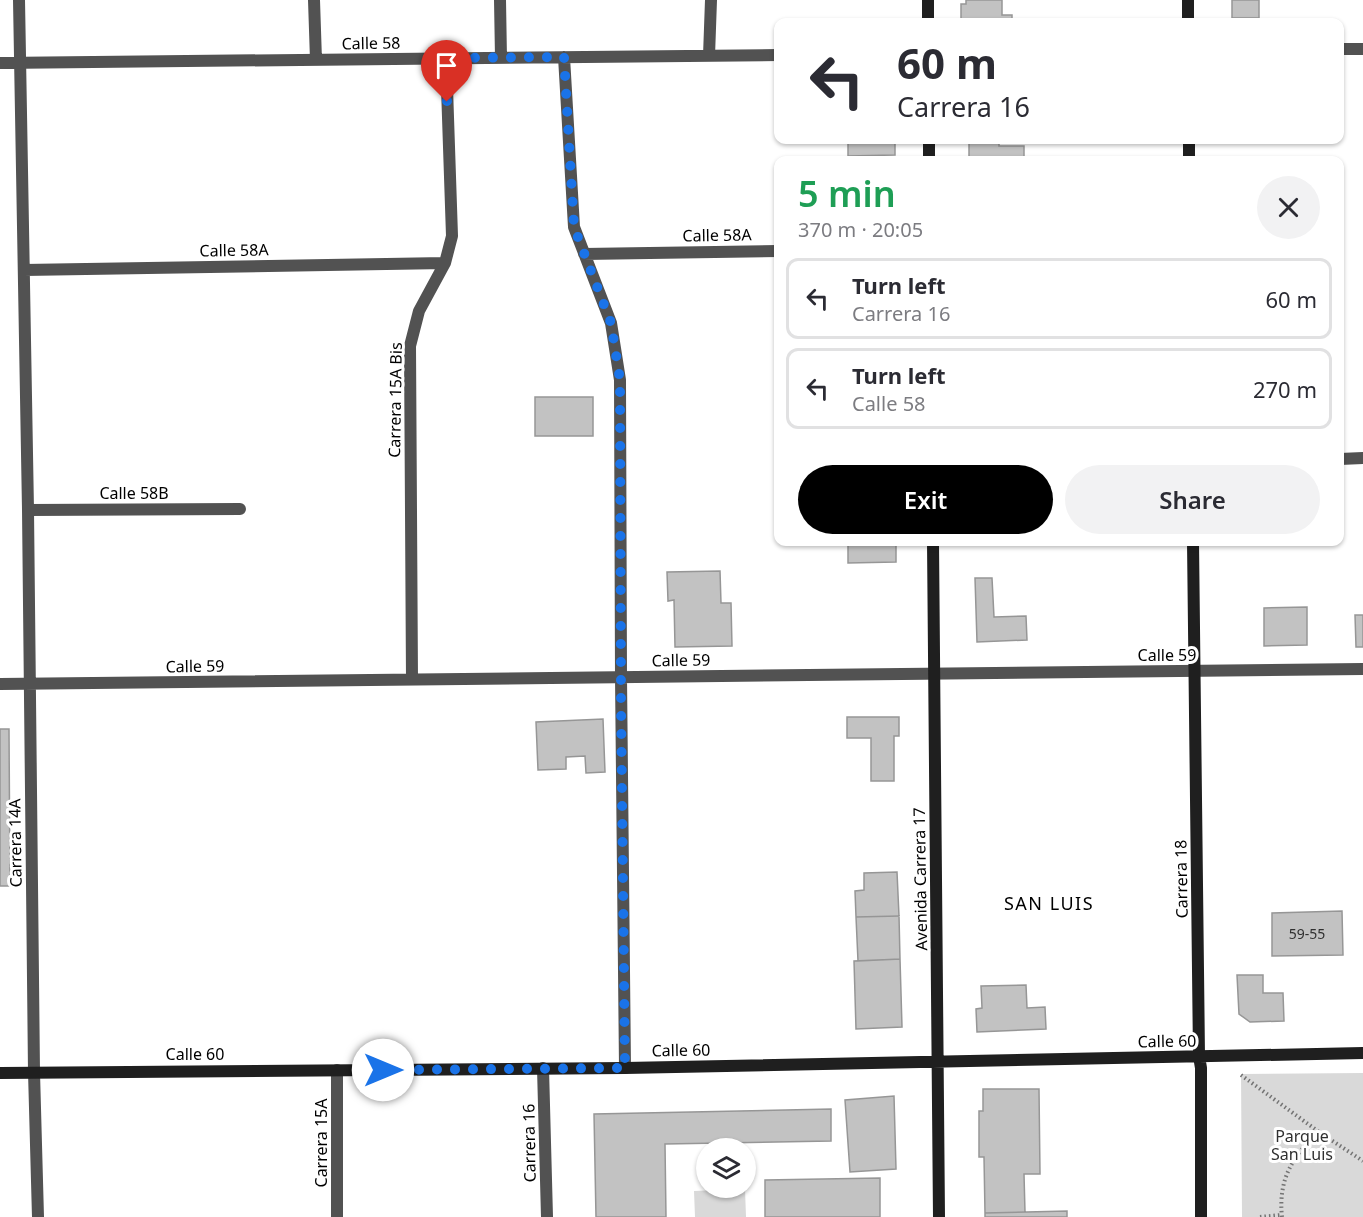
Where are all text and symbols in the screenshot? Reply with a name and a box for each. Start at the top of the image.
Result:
street label: Calle 58 [341,31,401,55]
text: 60 m [897,34,997,91]
pin [421,40,472,102]
icon: left [798,42,876,120]
icon: arrive [430,49,463,82]
text: Carrera 16 [897,88,1030,125]
text: 5 min [798,169,896,218]
button: close [1257,176,1320,239]
text: 370 m · 20:05 [798,216,923,243]
street label: Calle 58A [682,223,752,247]
street label: Calle 58A [199,238,269,262]
text: Turn left [852,270,946,300]
icon: left [801,282,834,315]
text: 60 m [1266,284,1317,314]
text: Carrera 16 [852,300,950,327]
street label: Carrera 15A Bis [383,342,407,458]
text: Turn left [852,360,946,390]
icon: left [801,372,834,405]
text: 270 m [1253,374,1317,404]
text: Calle 58 [852,390,926,417]
button: Exit [798,465,1053,534]
button: Share [1065,465,1320,534]
street label: Calle 58B [99,482,169,504]
street label: Calle 59 [1138,644,1196,666]
street label: Calle 59 [651,648,711,672]
street label: Calle 59 [165,654,225,678]
street label: Carrera 14A [3,798,27,888]
street label: Avenida Carrera 17 [908,807,932,951]
street label: Carrera 18 [1169,839,1193,919]
district label: SAN LUIS [1004,891,1094,915]
house number: 59-55 [1289,924,1325,943]
street label: Calle 60 [1137,1029,1197,1053]
position arrow [351,1038,415,1102]
street label: Calle 60 [651,1038,711,1062]
street label: Calle 60 [166,1043,224,1065]
street label: Carrera 15A [310,1098,332,1187]
street label: Carrera 16 [517,1103,541,1183]
park label: Parque San Luis [1271,1125,1333,1165]
map controls [696,1138,756,1198]
button: layers [696,1138,756,1198]

